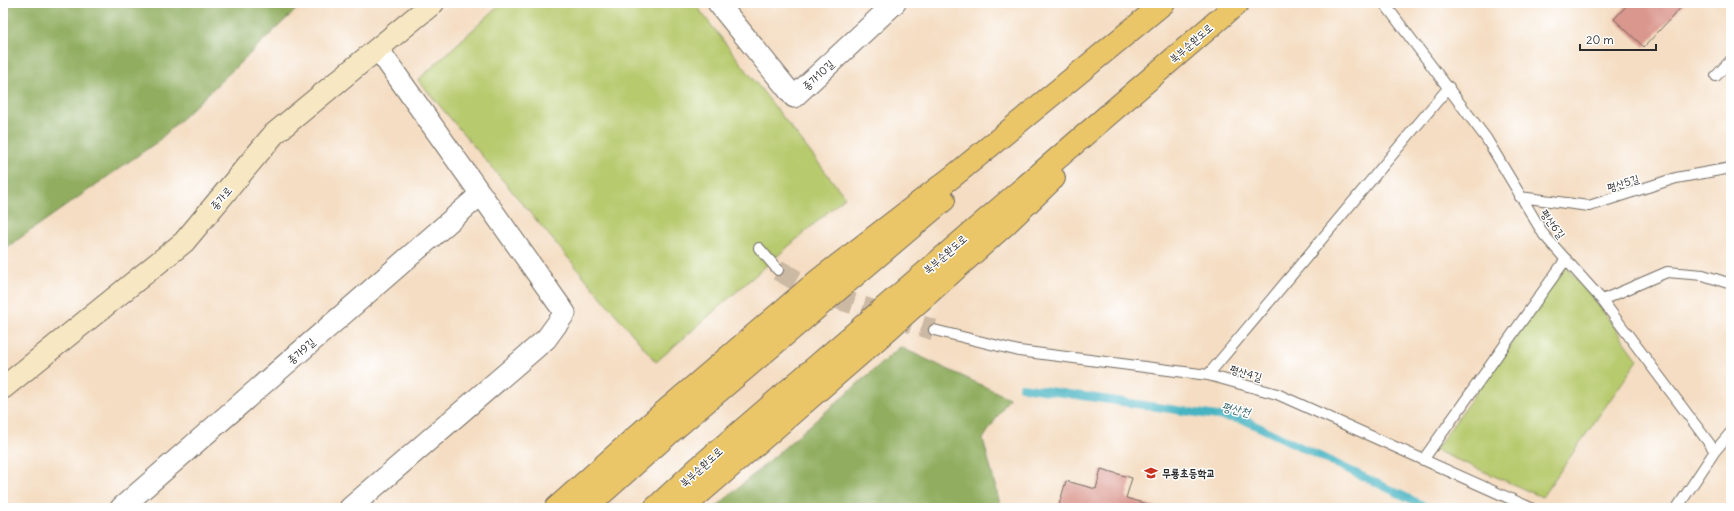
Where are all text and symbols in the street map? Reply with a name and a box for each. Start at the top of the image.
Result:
street label: 북부순환도로 [1166,20,1216,66]
scale bar [1580,26,1656,52]
text: 20 m [1586,32,1614,47]
street label: 종가10길 [799,57,837,93]
street label: 평산5길 [1605,171,1641,195]
street label: 종가로 [207,183,235,213]
street label: 평산6길 [1538,207,1568,242]
street label: 북부순환도로 [920,231,970,277]
street label: 종가9길 [284,335,318,367]
street label: 평산4길 [1228,362,1264,384]
water label: 평산천 [1220,398,1253,420]
street label: 북부순환도로 [677,444,726,490]
school or university icon: 무룡초등학교 [1143,465,1159,481]
place label: 무룡초등학교 [1162,466,1215,480]

